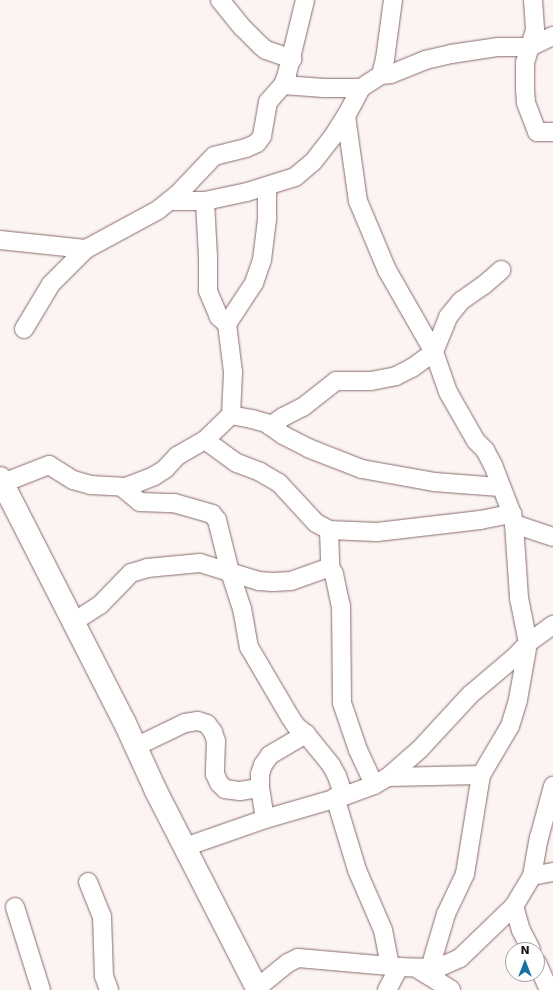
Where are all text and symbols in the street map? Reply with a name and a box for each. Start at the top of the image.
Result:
north arrow [505,942,545,982]
text: N [520,944,530,957]

